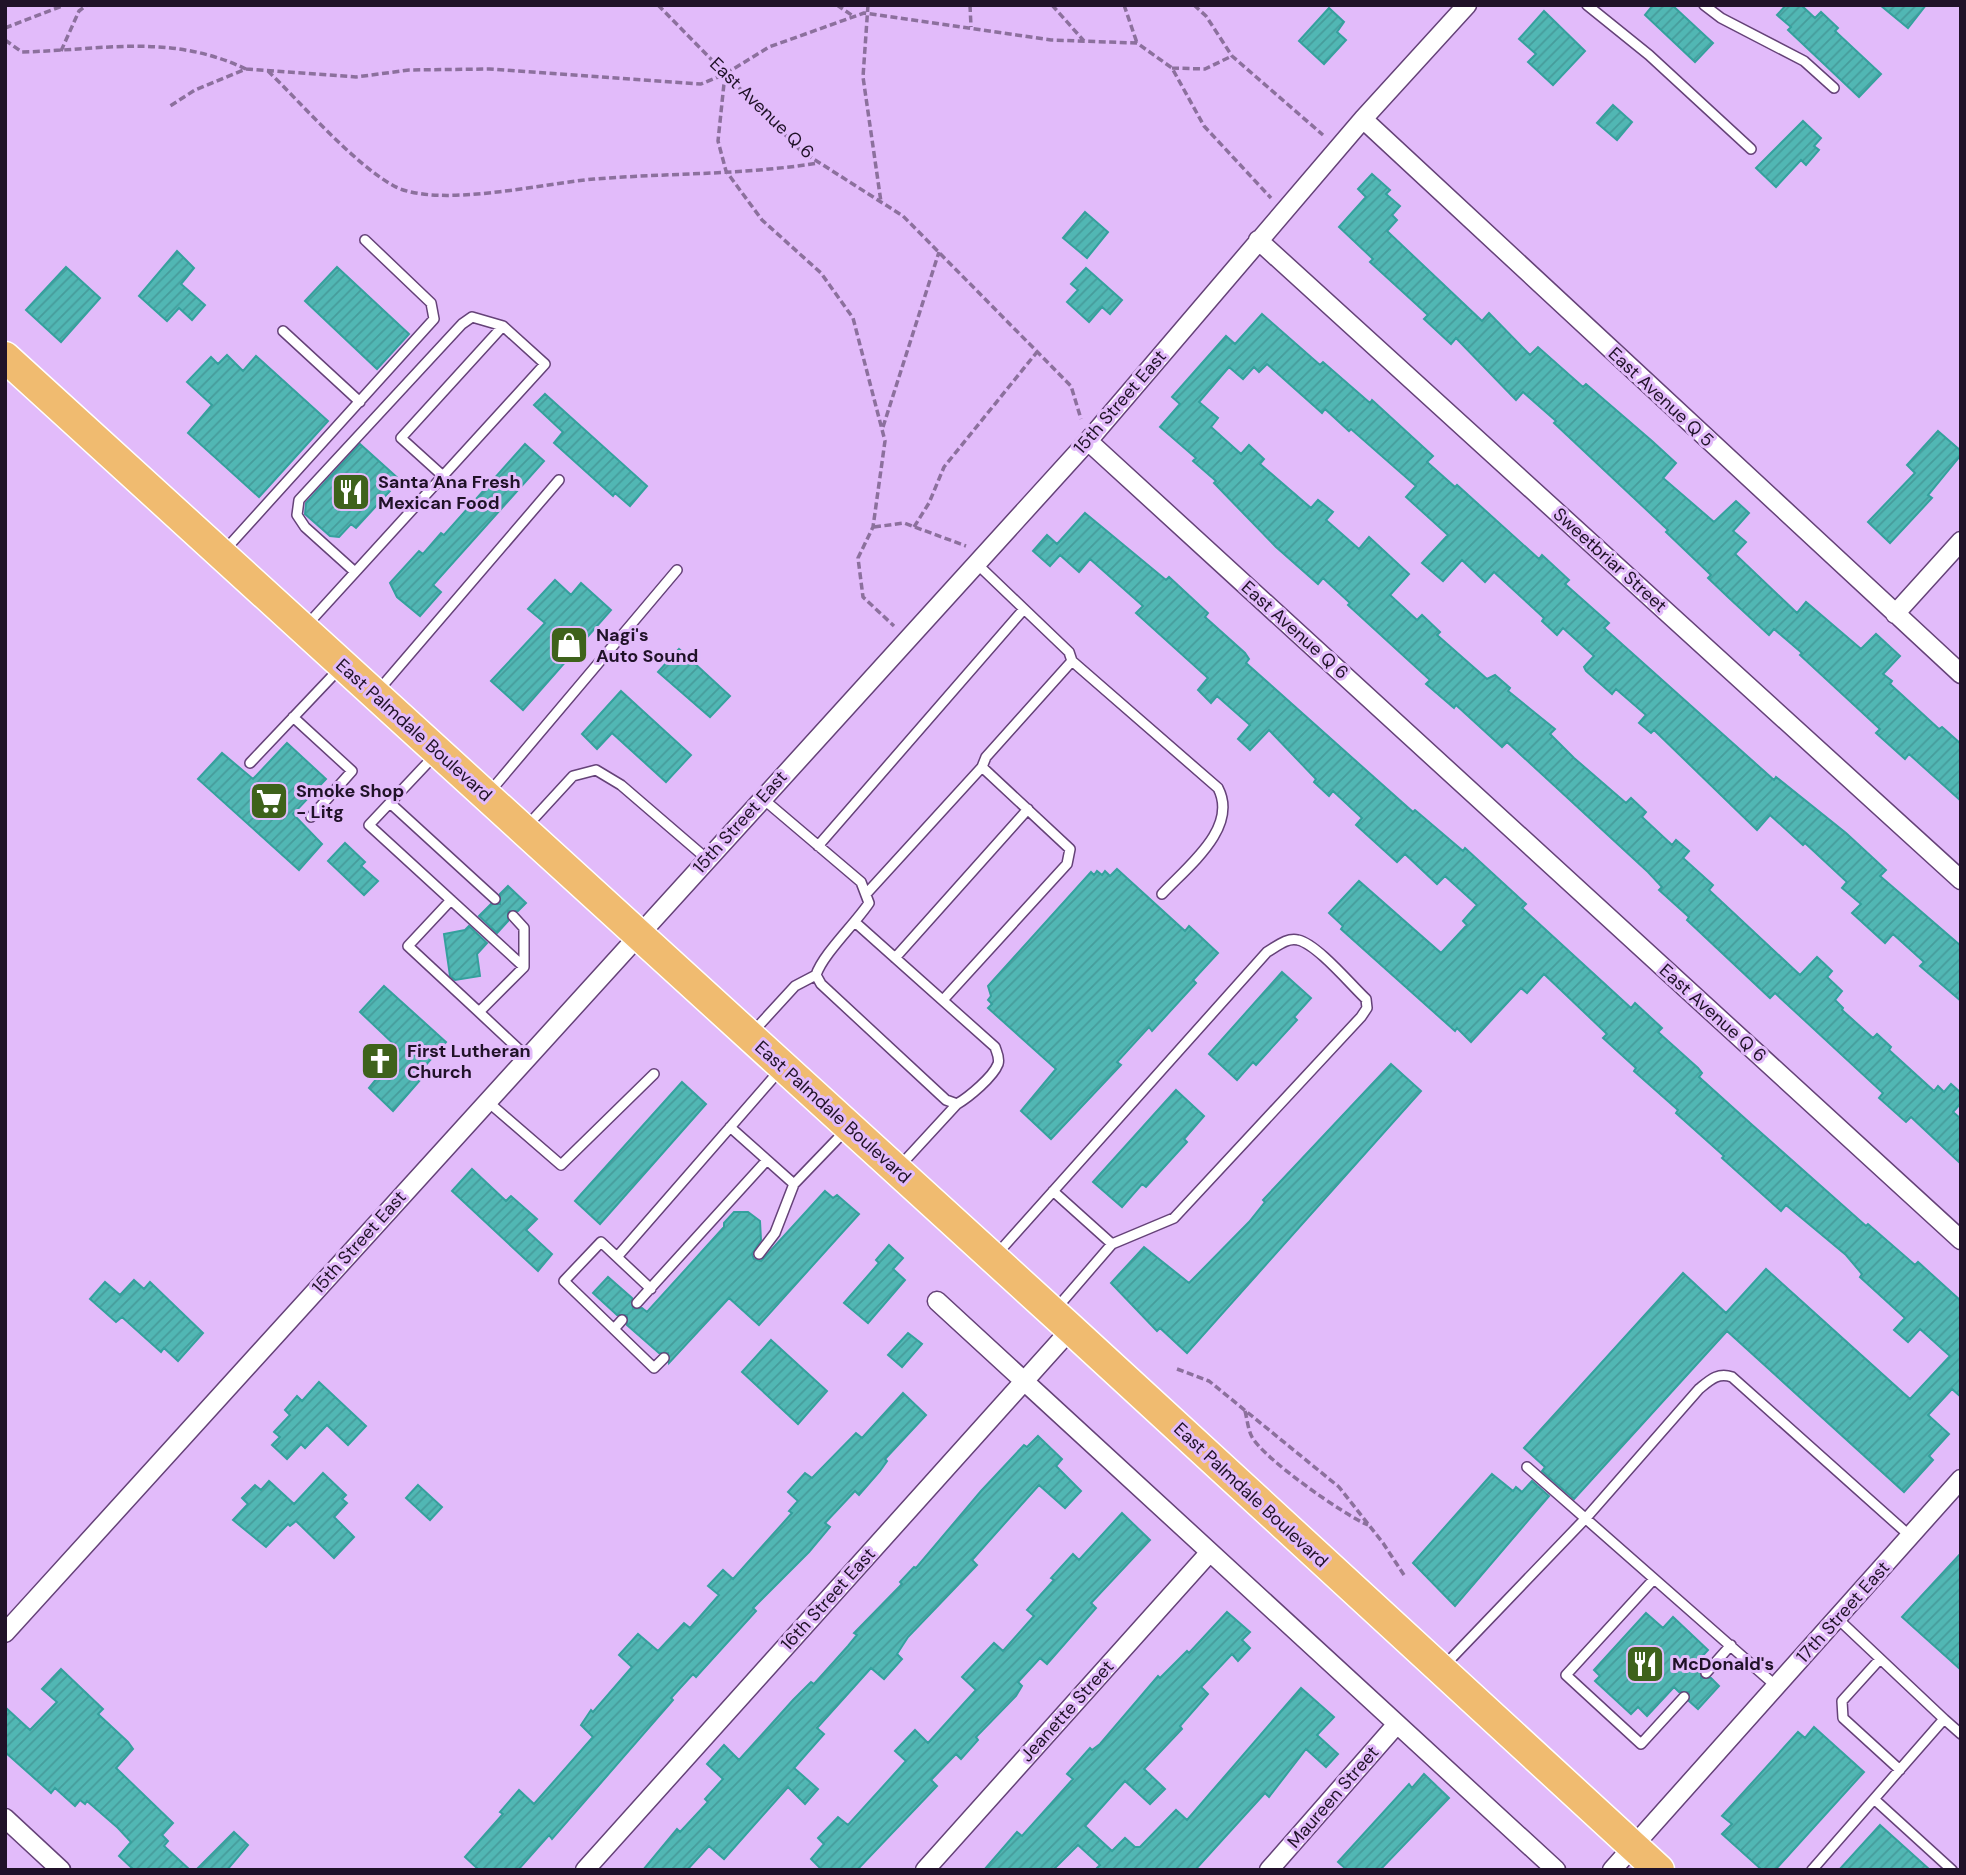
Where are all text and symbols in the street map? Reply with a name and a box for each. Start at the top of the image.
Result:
street label: East Avenue Q 6 [705,52,819,164]
street label: East Avenue Q 5 [1603,342,1719,452]
street label: 15th Street East [1068,345,1172,459]
place label: Santa Ana Fresh Mexican Food [378,470,521,515]
restaurant icon: Santa Ana Fresh Mexican Food [330,471,372,513]
street label: Sweetbriar Street [1548,502,1672,618]
street label: East Avenue Q 6 [1236,575,1354,685]
place label: Nagi's Auto Sound [596,623,698,668]
shop icon: Nagi's Auto Sound [548,624,590,666]
street label: East Palmdale Boulevard [331,653,497,807]
street label: 15th Street East [688,766,792,878]
place label: Smoke Shop - Litg [296,779,404,824]
supermarket icon: Smoke Shop - Litg [248,780,290,822]
street label: East Avenue Q 6 [1654,958,1772,1068]
street label: East Palmdale Boulevard [750,1035,916,1189]
place label: First Lutheran Church [407,1039,531,1084]
church icon: First Lutheran Church [359,1040,401,1082]
street label: 15th Street East [307,1186,411,1298]
street label: East Palmdale Boulevard [1169,1417,1333,1573]
street label: 16th Street East [775,1542,881,1656]
street label: 17th Street East [1791,1556,1895,1668]
restaurant icon: McDonald's [1624,1643,1666,1685]
place label: McDonald's [1672,1652,1774,1676]
street label: Jeanette Street [1015,1655,1119,1767]
street label: Maureen Street [1282,1741,1384,1853]

